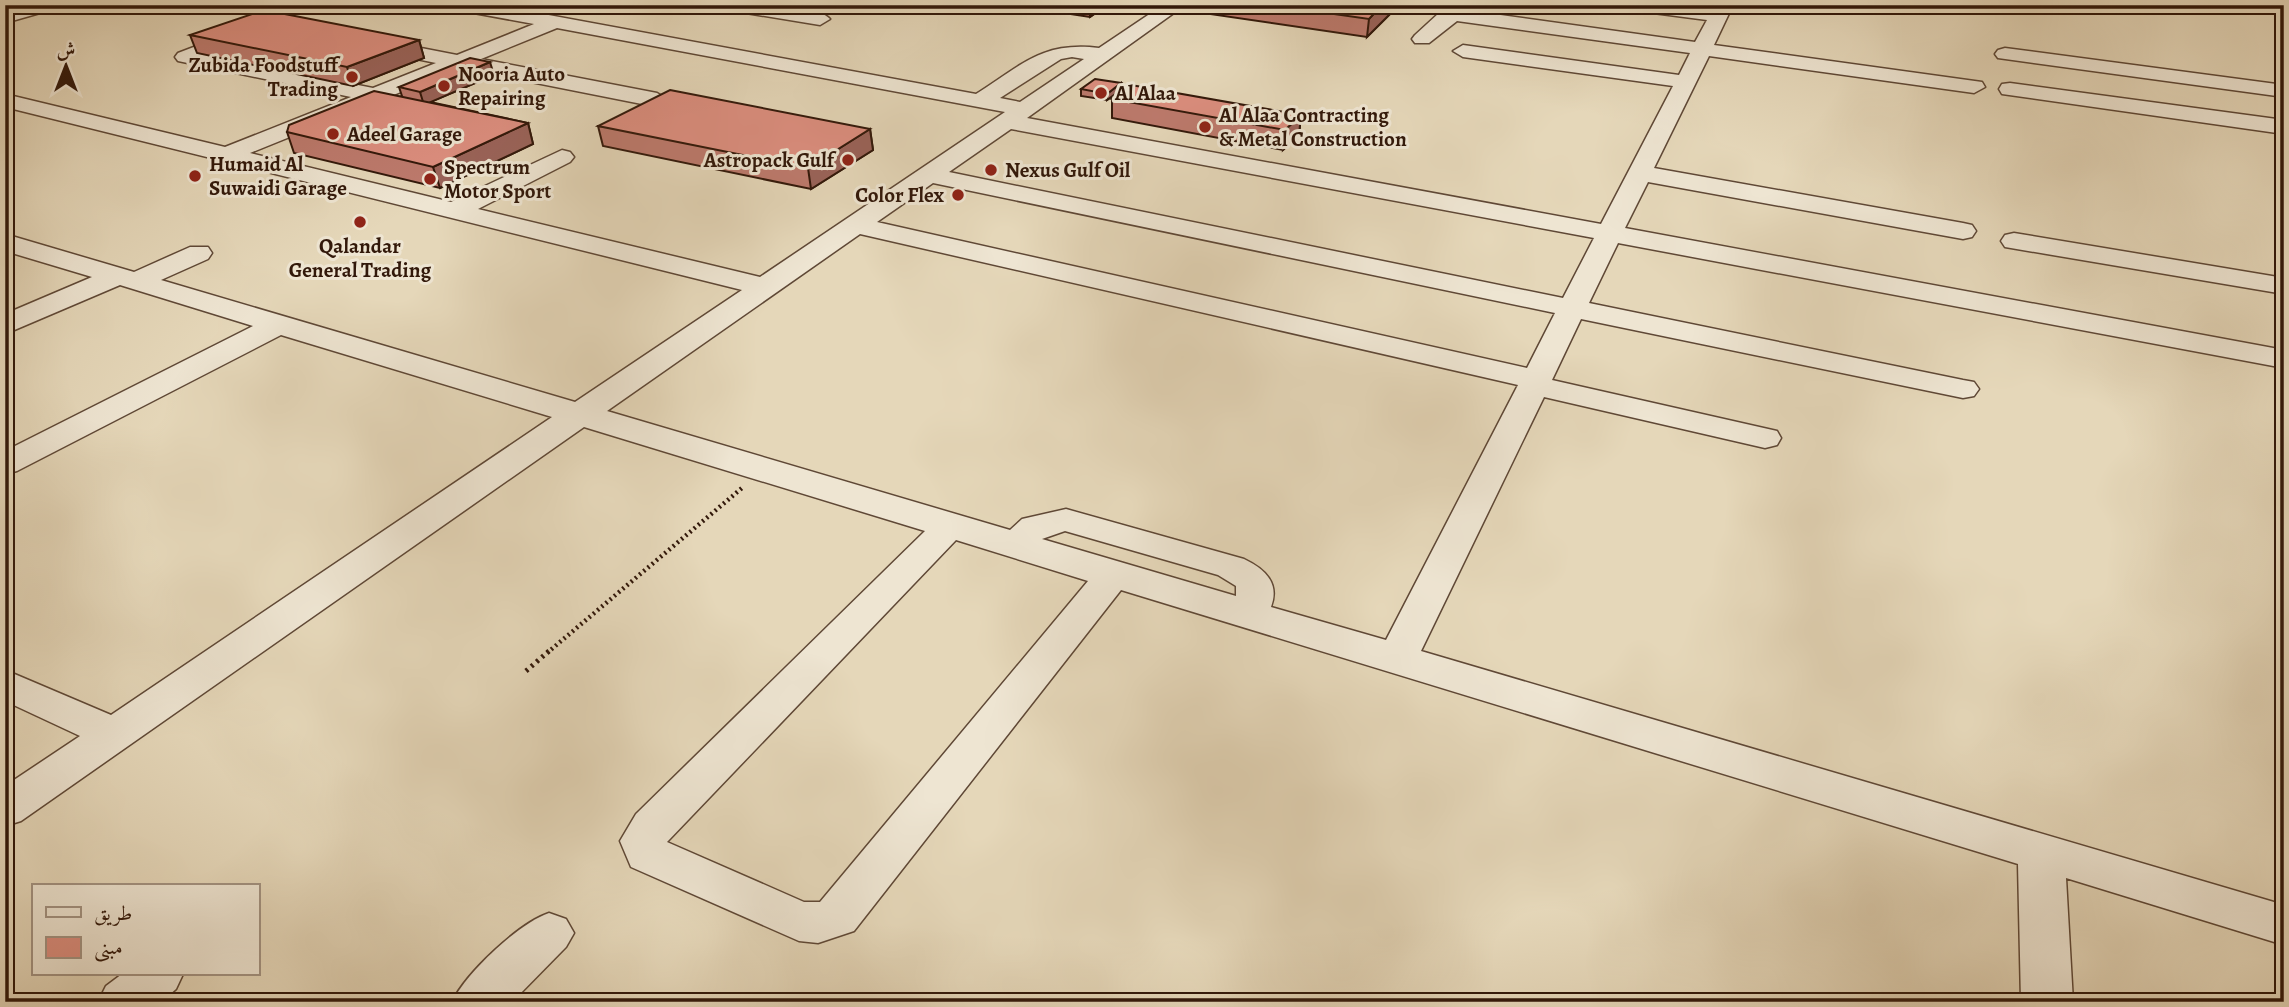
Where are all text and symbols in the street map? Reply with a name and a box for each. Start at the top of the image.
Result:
north arrow [32,32,102,102]
text: ش [57,37,75,63]
place label: Zubida Foodstuff Trading [188,51,341,103]
place label: Nooria Auto Repairing [458,60,565,112]
marker: Zubida Foodstuff Trading [344,69,360,85]
marker: Nooria Auto Repairing [436,78,452,94]
place label: Al Alaa [1114,79,1177,107]
marker: Al Alaa [1093,85,1109,101]
place label: Al Alaa Contracting & Metal Construction [1218,101,1407,153]
marker: Al Alaa Contracting & Metal Construction [1197,119,1213,135]
place label: Adeel Garage [346,120,462,148]
marker: Adeel Garage [325,126,341,142]
place label: Astropack Gulf [703,146,837,174]
place label: Humaid Al Suwaidi Garage [209,150,347,202]
marker: Astropack Gulf [840,152,856,168]
place label: Spectrum Motor Sport [444,153,551,205]
place label: Nexus Gulf Oil [1005,156,1131,184]
marker: Nexus Gulf Oil [983,162,999,178]
marker: Humaid Al Suwaidi Garage [187,168,203,184]
marker: Spectrum Motor Sport [422,171,438,187]
place label: Color Flex [855,181,945,209]
marker: Color Flex [950,187,966,203]
marker: Qalandar General Trading [352,214,368,230]
place label: Qalandar General Trading [289,232,432,284]
legend [32,884,259,976]
text: طريق [94,899,132,927]
text: مبنى [94,933,123,962]

